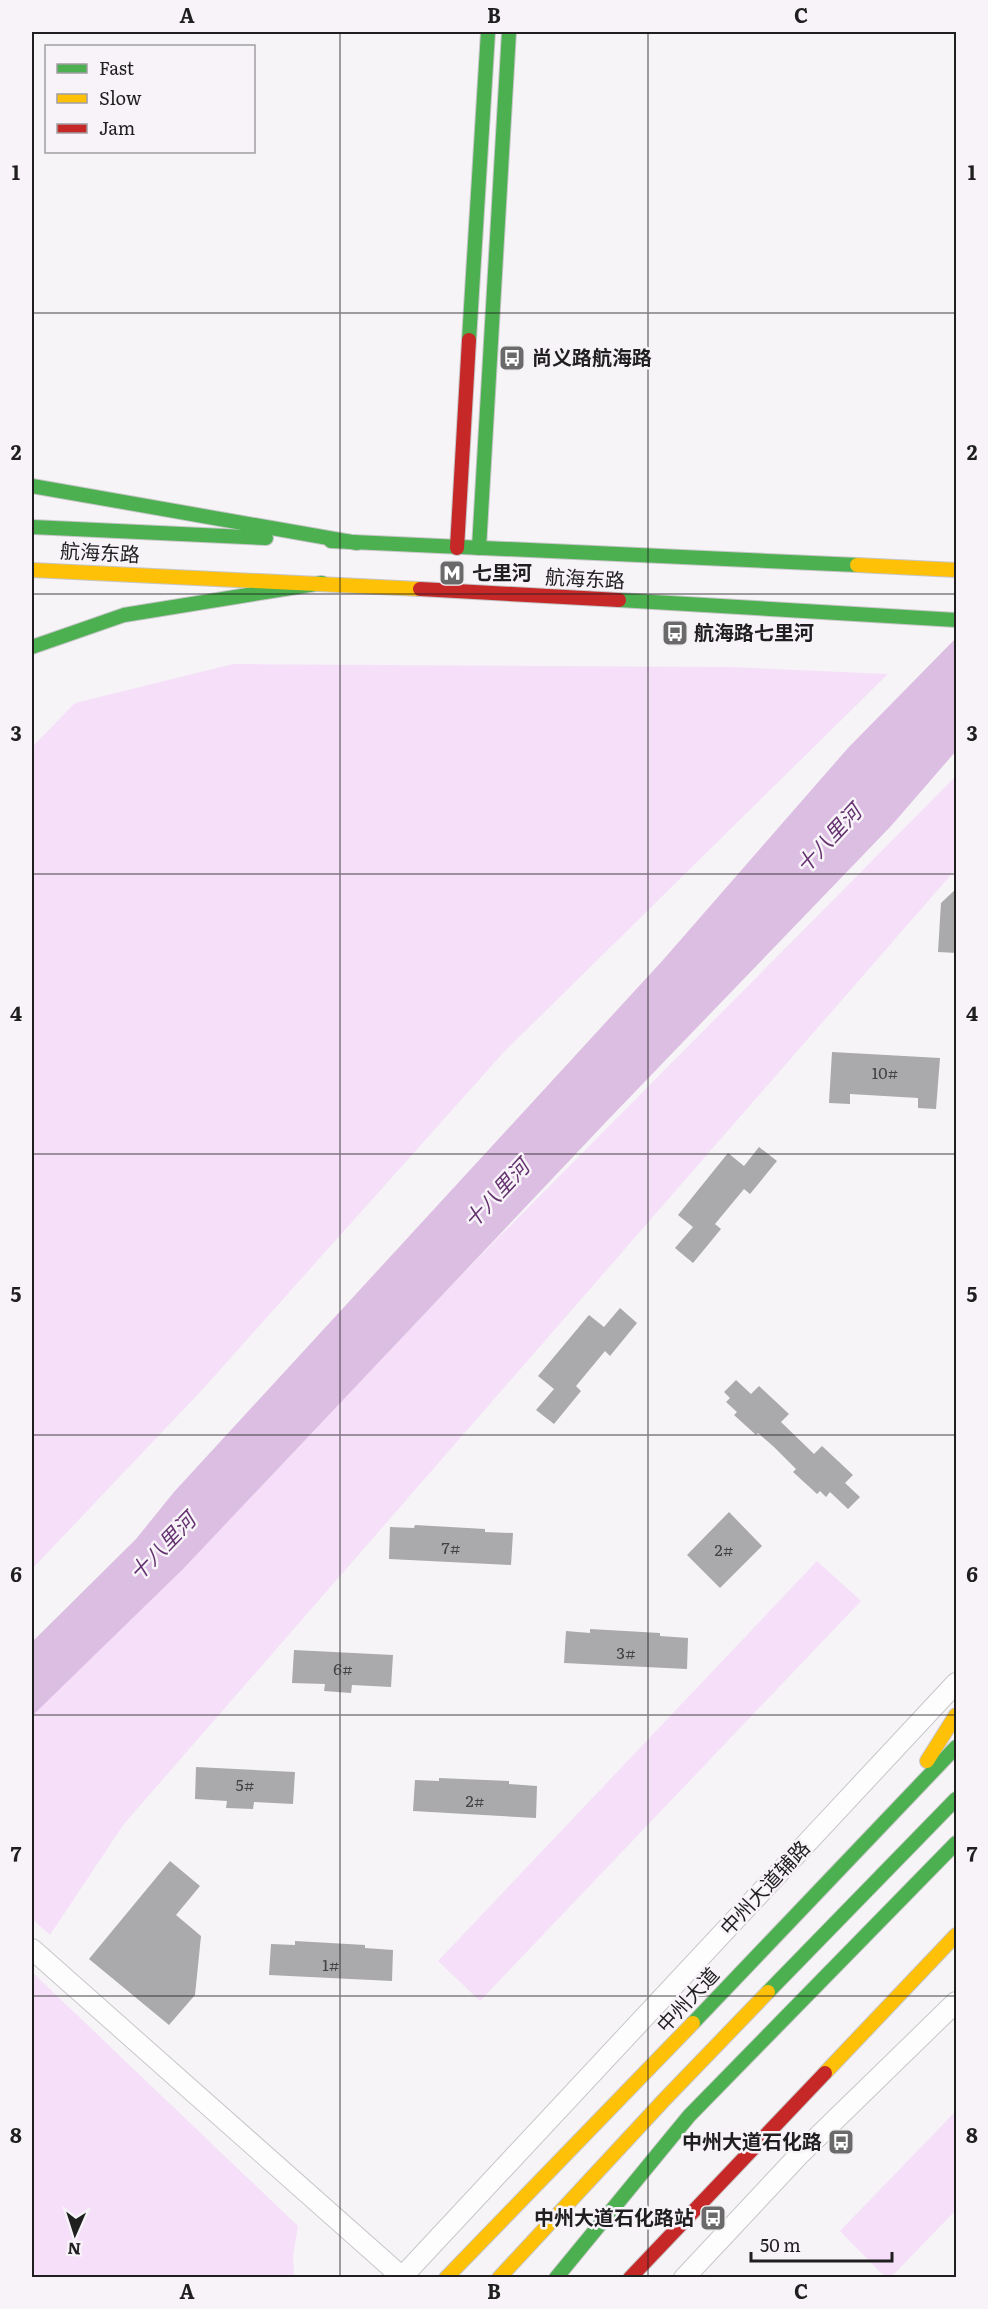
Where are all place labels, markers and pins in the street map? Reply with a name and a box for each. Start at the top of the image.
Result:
place label: 尚义路航海路 [532,341,652,371]
bus stop icon: 尚义路航海路 [497,343,527,373]
place label: 七里河 [472,556,532,586]
metro station icon: 七里河 [437,558,467,588]
place label: 航海路七里河 [694,616,814,646]
bus stop icon: 航海路七里河 [660,618,690,648]
place label: 中州大道石化路 [682,2125,822,2155]
bus stop icon: 中州大道石化路 [826,2127,856,2157]
place label: 中州大道石化路站 [534,2201,694,2231]
bus stop icon: 中州大道石化路站 [698,2203,728,2233]

